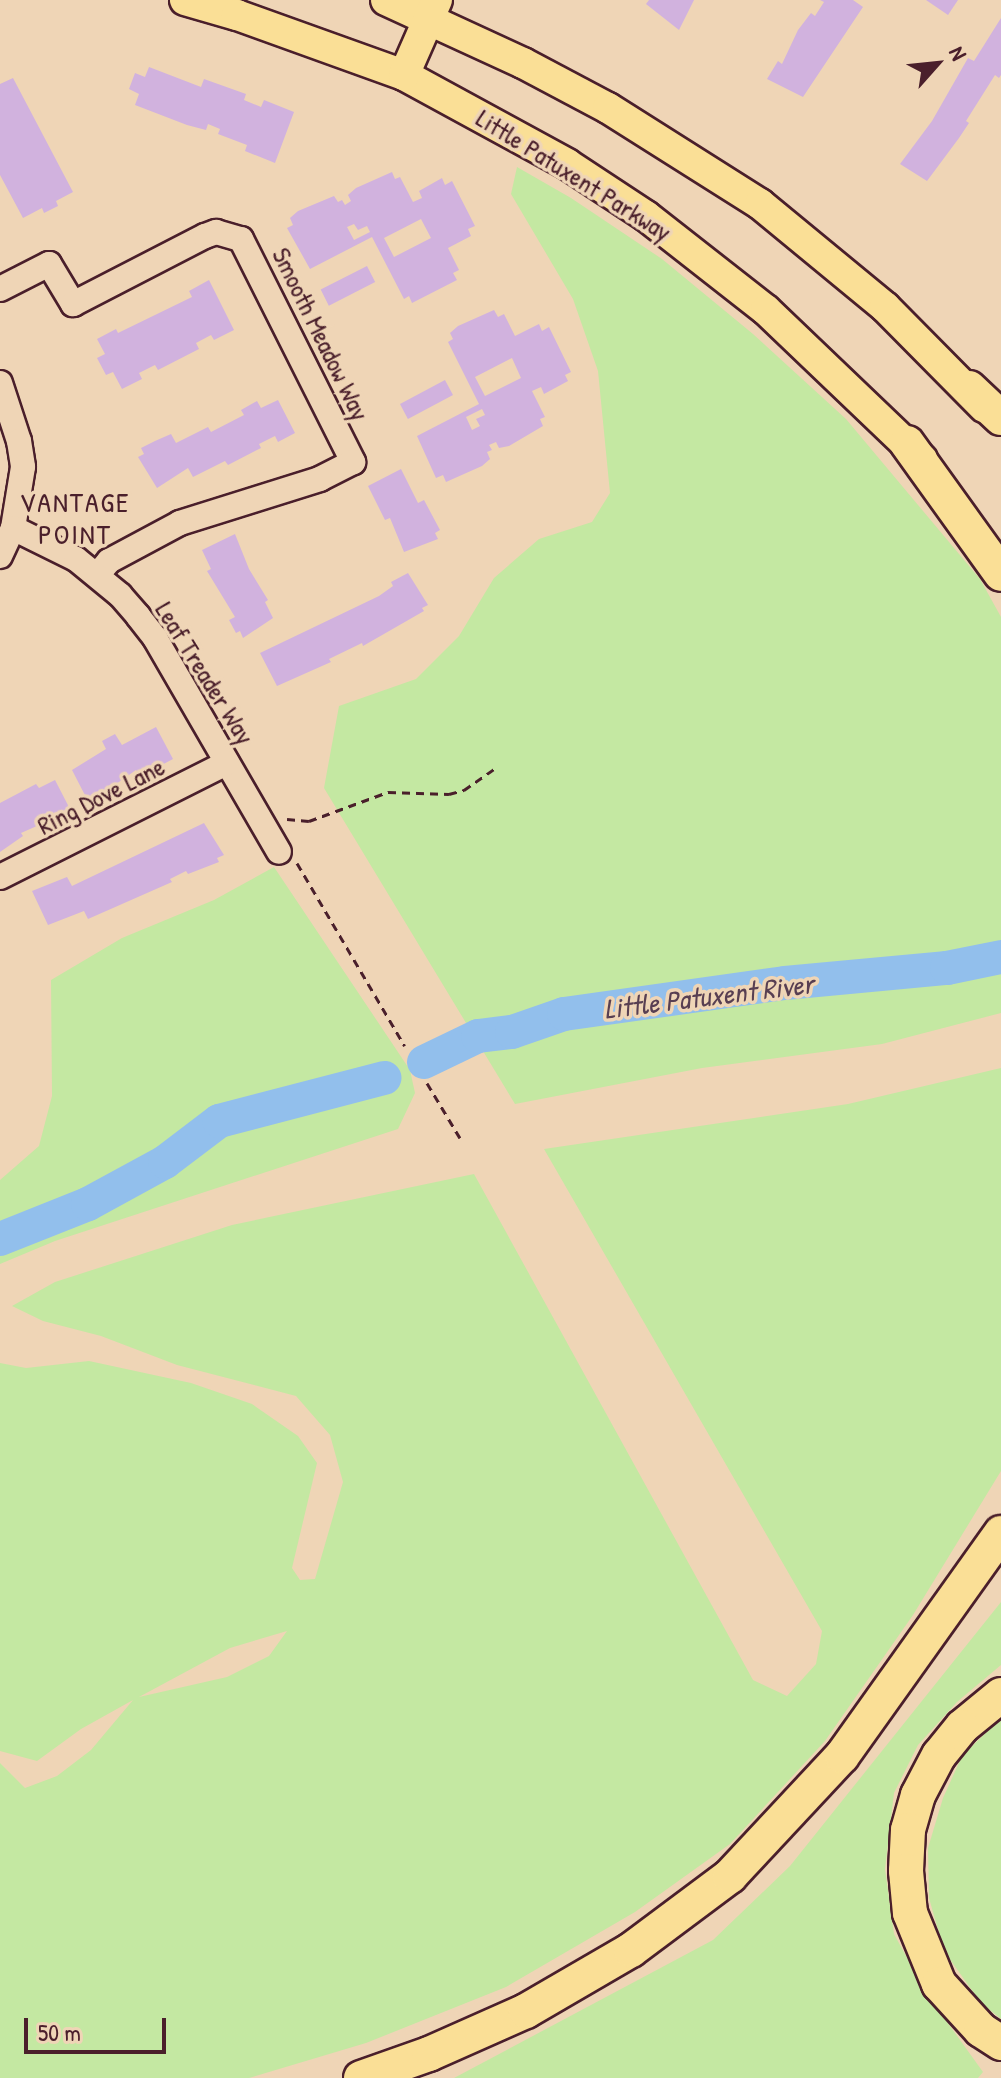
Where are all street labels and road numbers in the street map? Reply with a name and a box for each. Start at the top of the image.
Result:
street label: Little Patuxent Parkway [471,102,677,248]
street label: Smooth Meadow Way [266,243,376,425]
street label: Leaf Treader Way [149,596,261,750]
street label: Ring Dove Lane [32,751,170,841]

